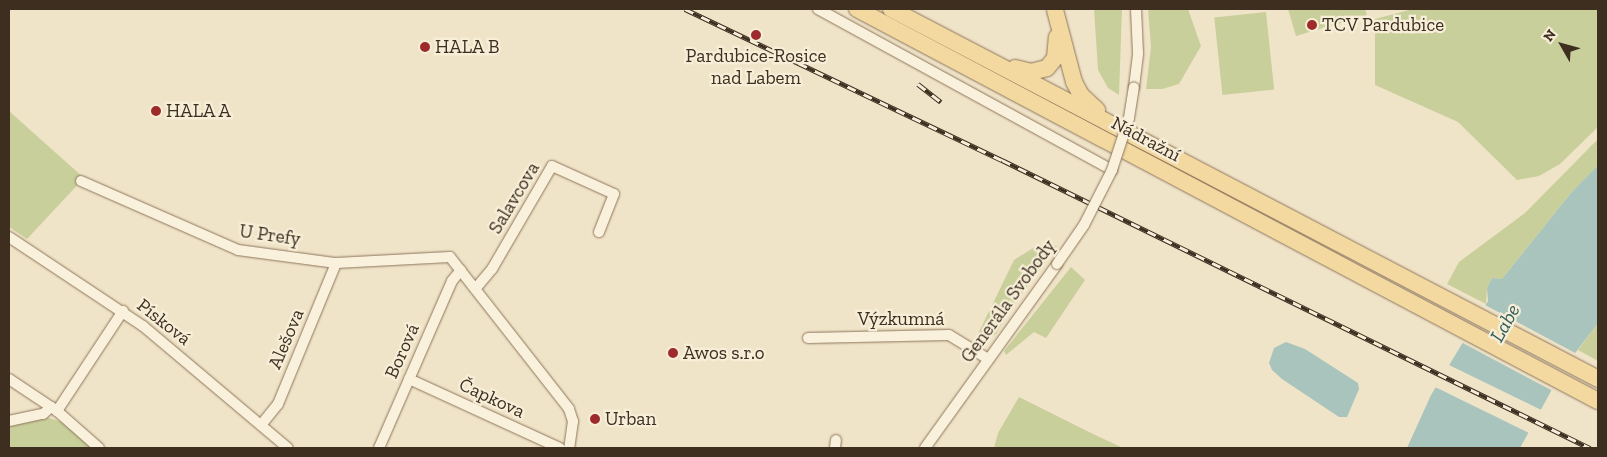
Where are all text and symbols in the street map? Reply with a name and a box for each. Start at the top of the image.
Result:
place label: TCV Pardubice [1322,14,1445,36]
marker: TCV Pardubice [1306,19,1318,31]
north arrow [1537,20,1587,70]
text: N [1540,26,1560,45]
marker: Pardubice-Rosice nad Labem [749,28,763,42]
place label: HALA B [435,36,500,58]
marker: HALA B [419,41,431,53]
place label: Pardubice-Rosice nad Labem [686,45,826,89]
place label: HALA A [166,100,232,122]
marker: HALA A [150,105,162,117]
street label: Nádražní [1107,111,1185,167]
street label: Salavcova [484,158,544,238]
street label: U Prefy [238,219,302,251]
street label: Generála Svobody [956,235,1060,367]
street label: Písková [132,294,196,350]
water label: Labe [1485,300,1525,346]
street label: Alešova [263,306,309,372]
street label: Výzkumná [858,308,944,330]
street label: Borová [380,320,424,382]
place label: Awos s.r.o [683,342,765,364]
marker: Awos s.r.o [667,347,679,359]
street label: Čapkova [456,373,528,423]
place label: Urban [605,408,656,430]
marker: Urban [589,413,601,425]

